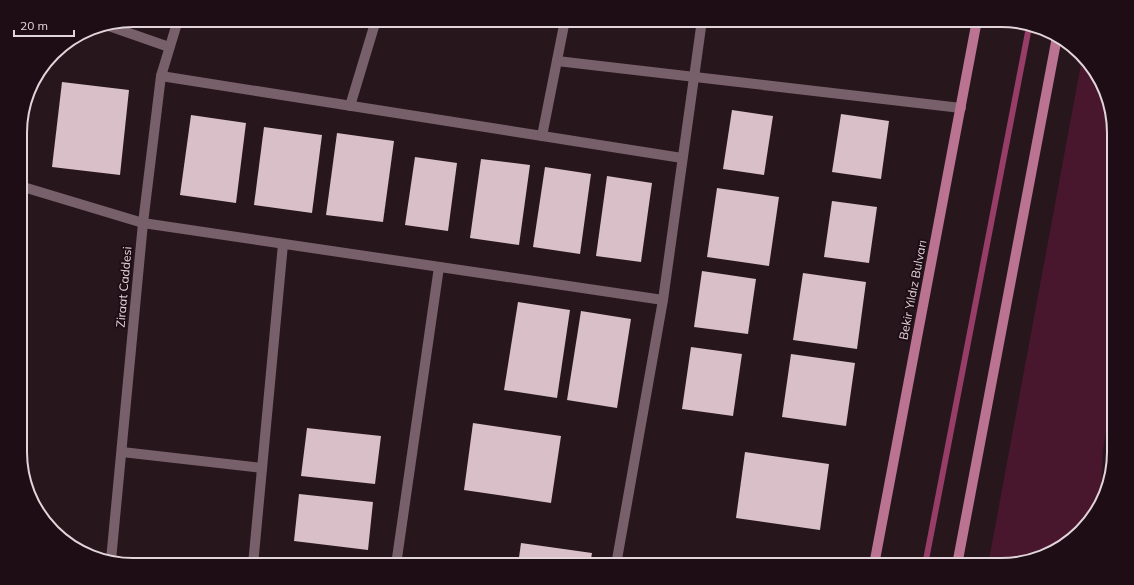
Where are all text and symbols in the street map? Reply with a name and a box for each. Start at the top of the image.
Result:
scale bar [14,12,74,38]
text: 20 m [20,18,48,33]
street label: Bekir Yıldız Bulvarı [895,239,930,341]
street label: Ziraat Caddesi [113,246,135,328]

